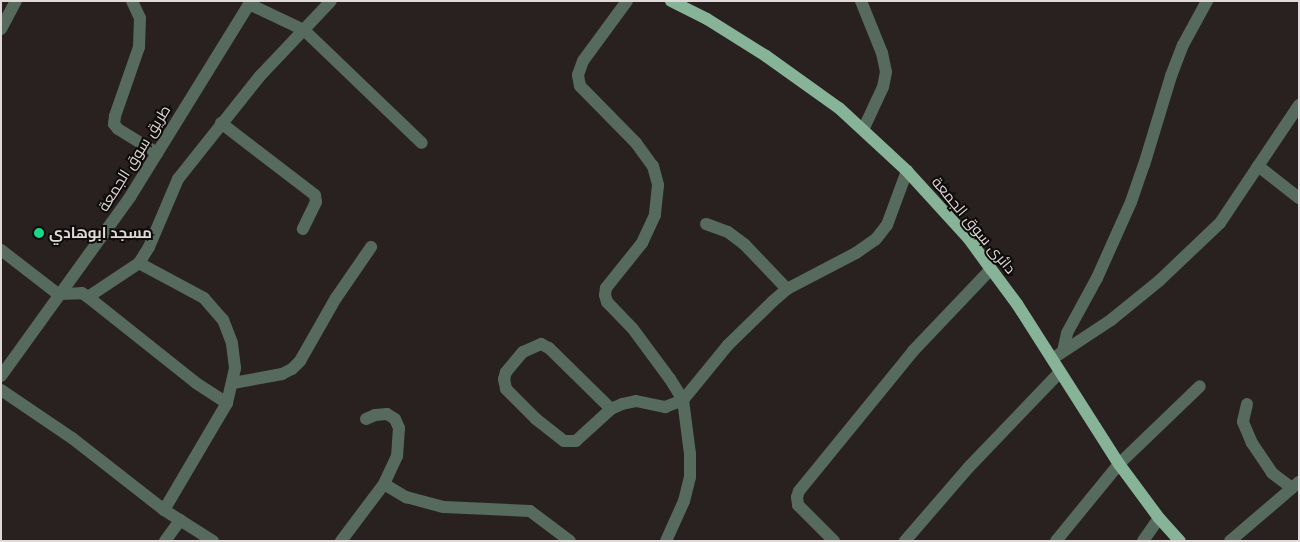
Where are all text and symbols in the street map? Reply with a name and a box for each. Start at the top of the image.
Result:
street label: طريق سوق الجمعة [94,102,174,214]
street label: دائرى سوق الجمعة [928,173,1020,277]
place label: مسجد ابوهادي [49,224,152,242]
marker: مسجد ابوهادي [33,227,45,239]

